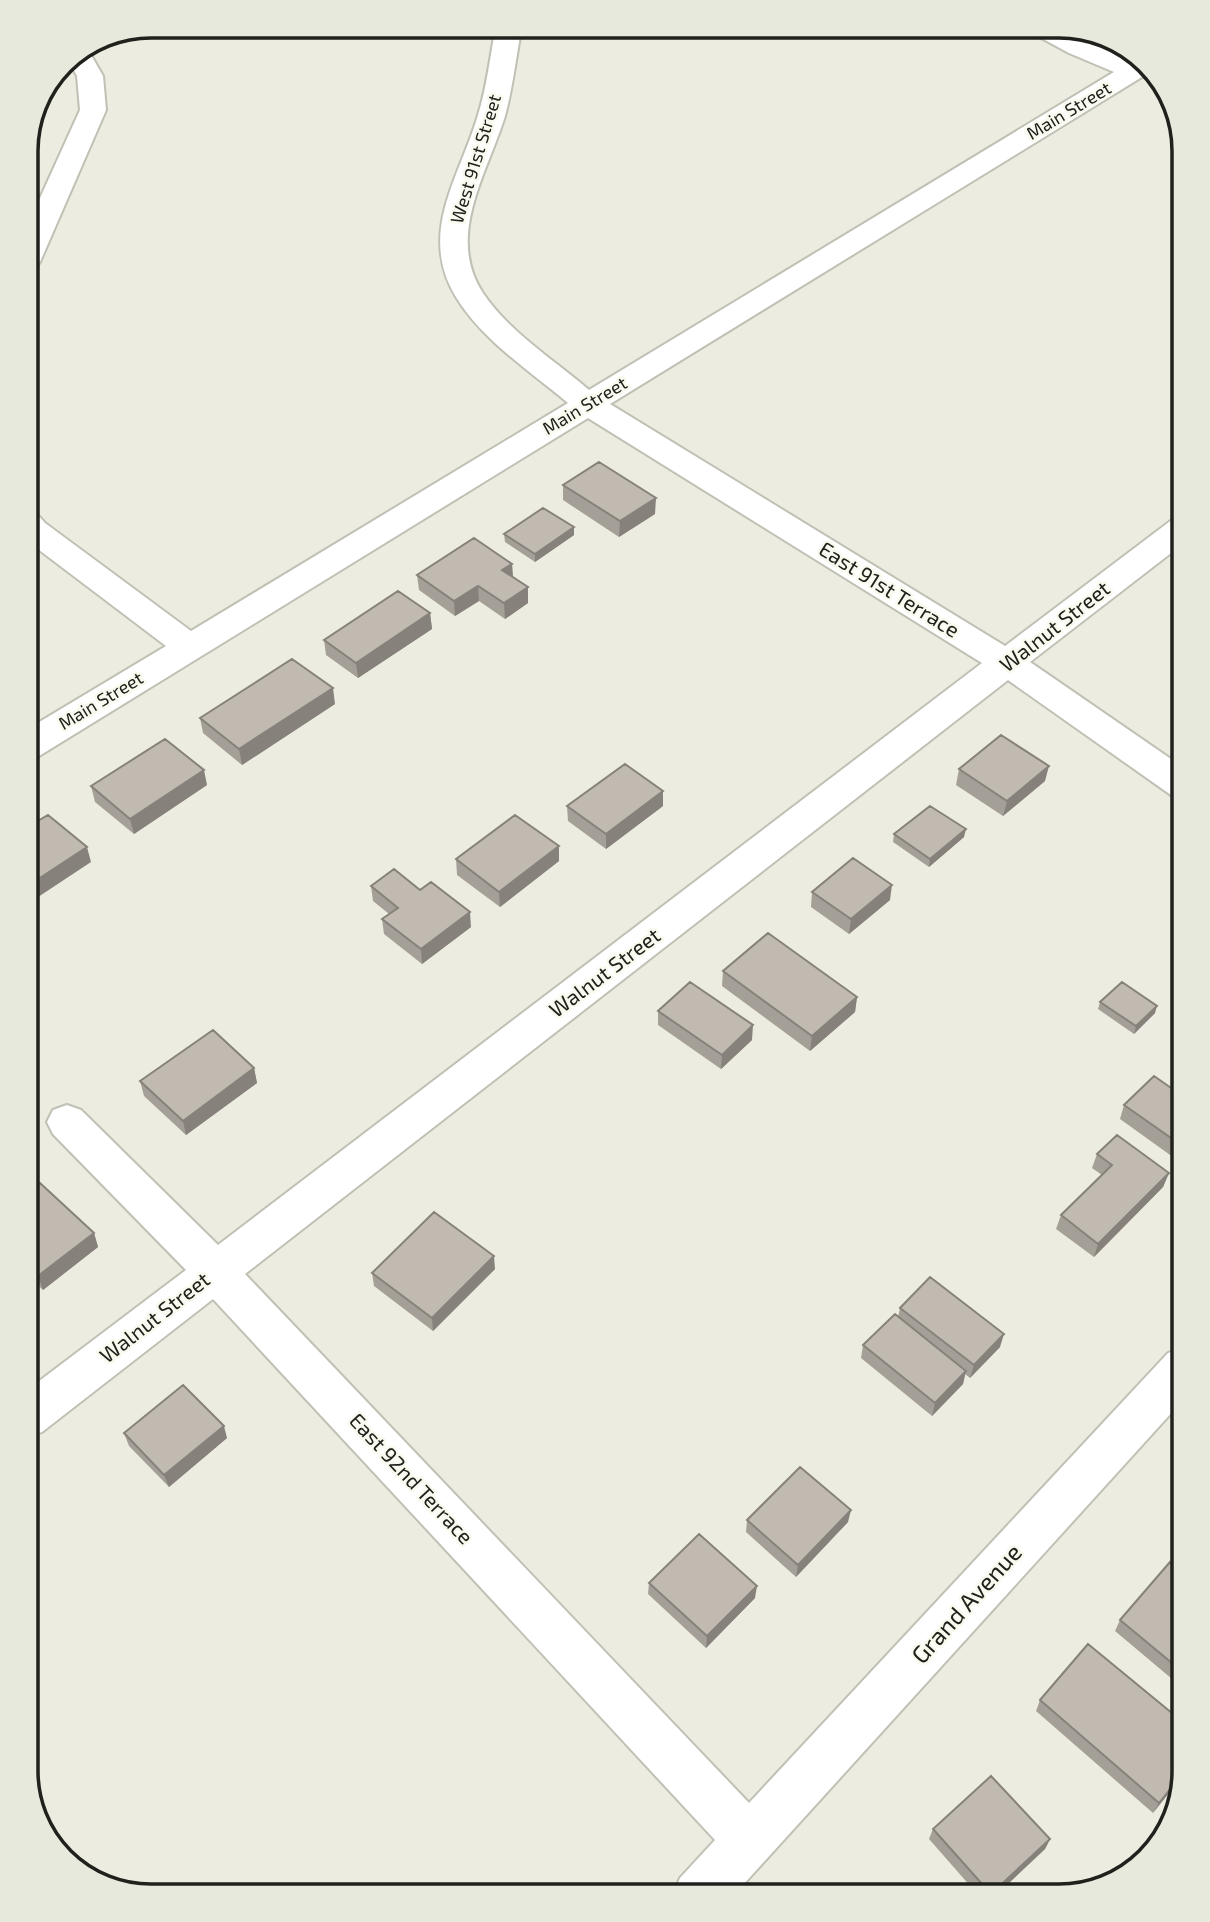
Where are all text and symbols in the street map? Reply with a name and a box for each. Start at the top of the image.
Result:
street label: Main Street [1022,76,1115,144]
street label: West 91st Street [445,91,505,226]
street label: Main Street [538,371,631,439]
street label: East 91st Terrace [815,536,965,642]
street label: Walnut Street [994,575,1114,676]
street label: Main Street [54,666,147,734]
street label: Walnut Street [544,922,665,1022]
street label: Walnut Street [94,1266,214,1367]
street label: East 92nd Terrace [345,1407,479,1549]
street label: Grand Avenue [905,1537,1027,1669]

